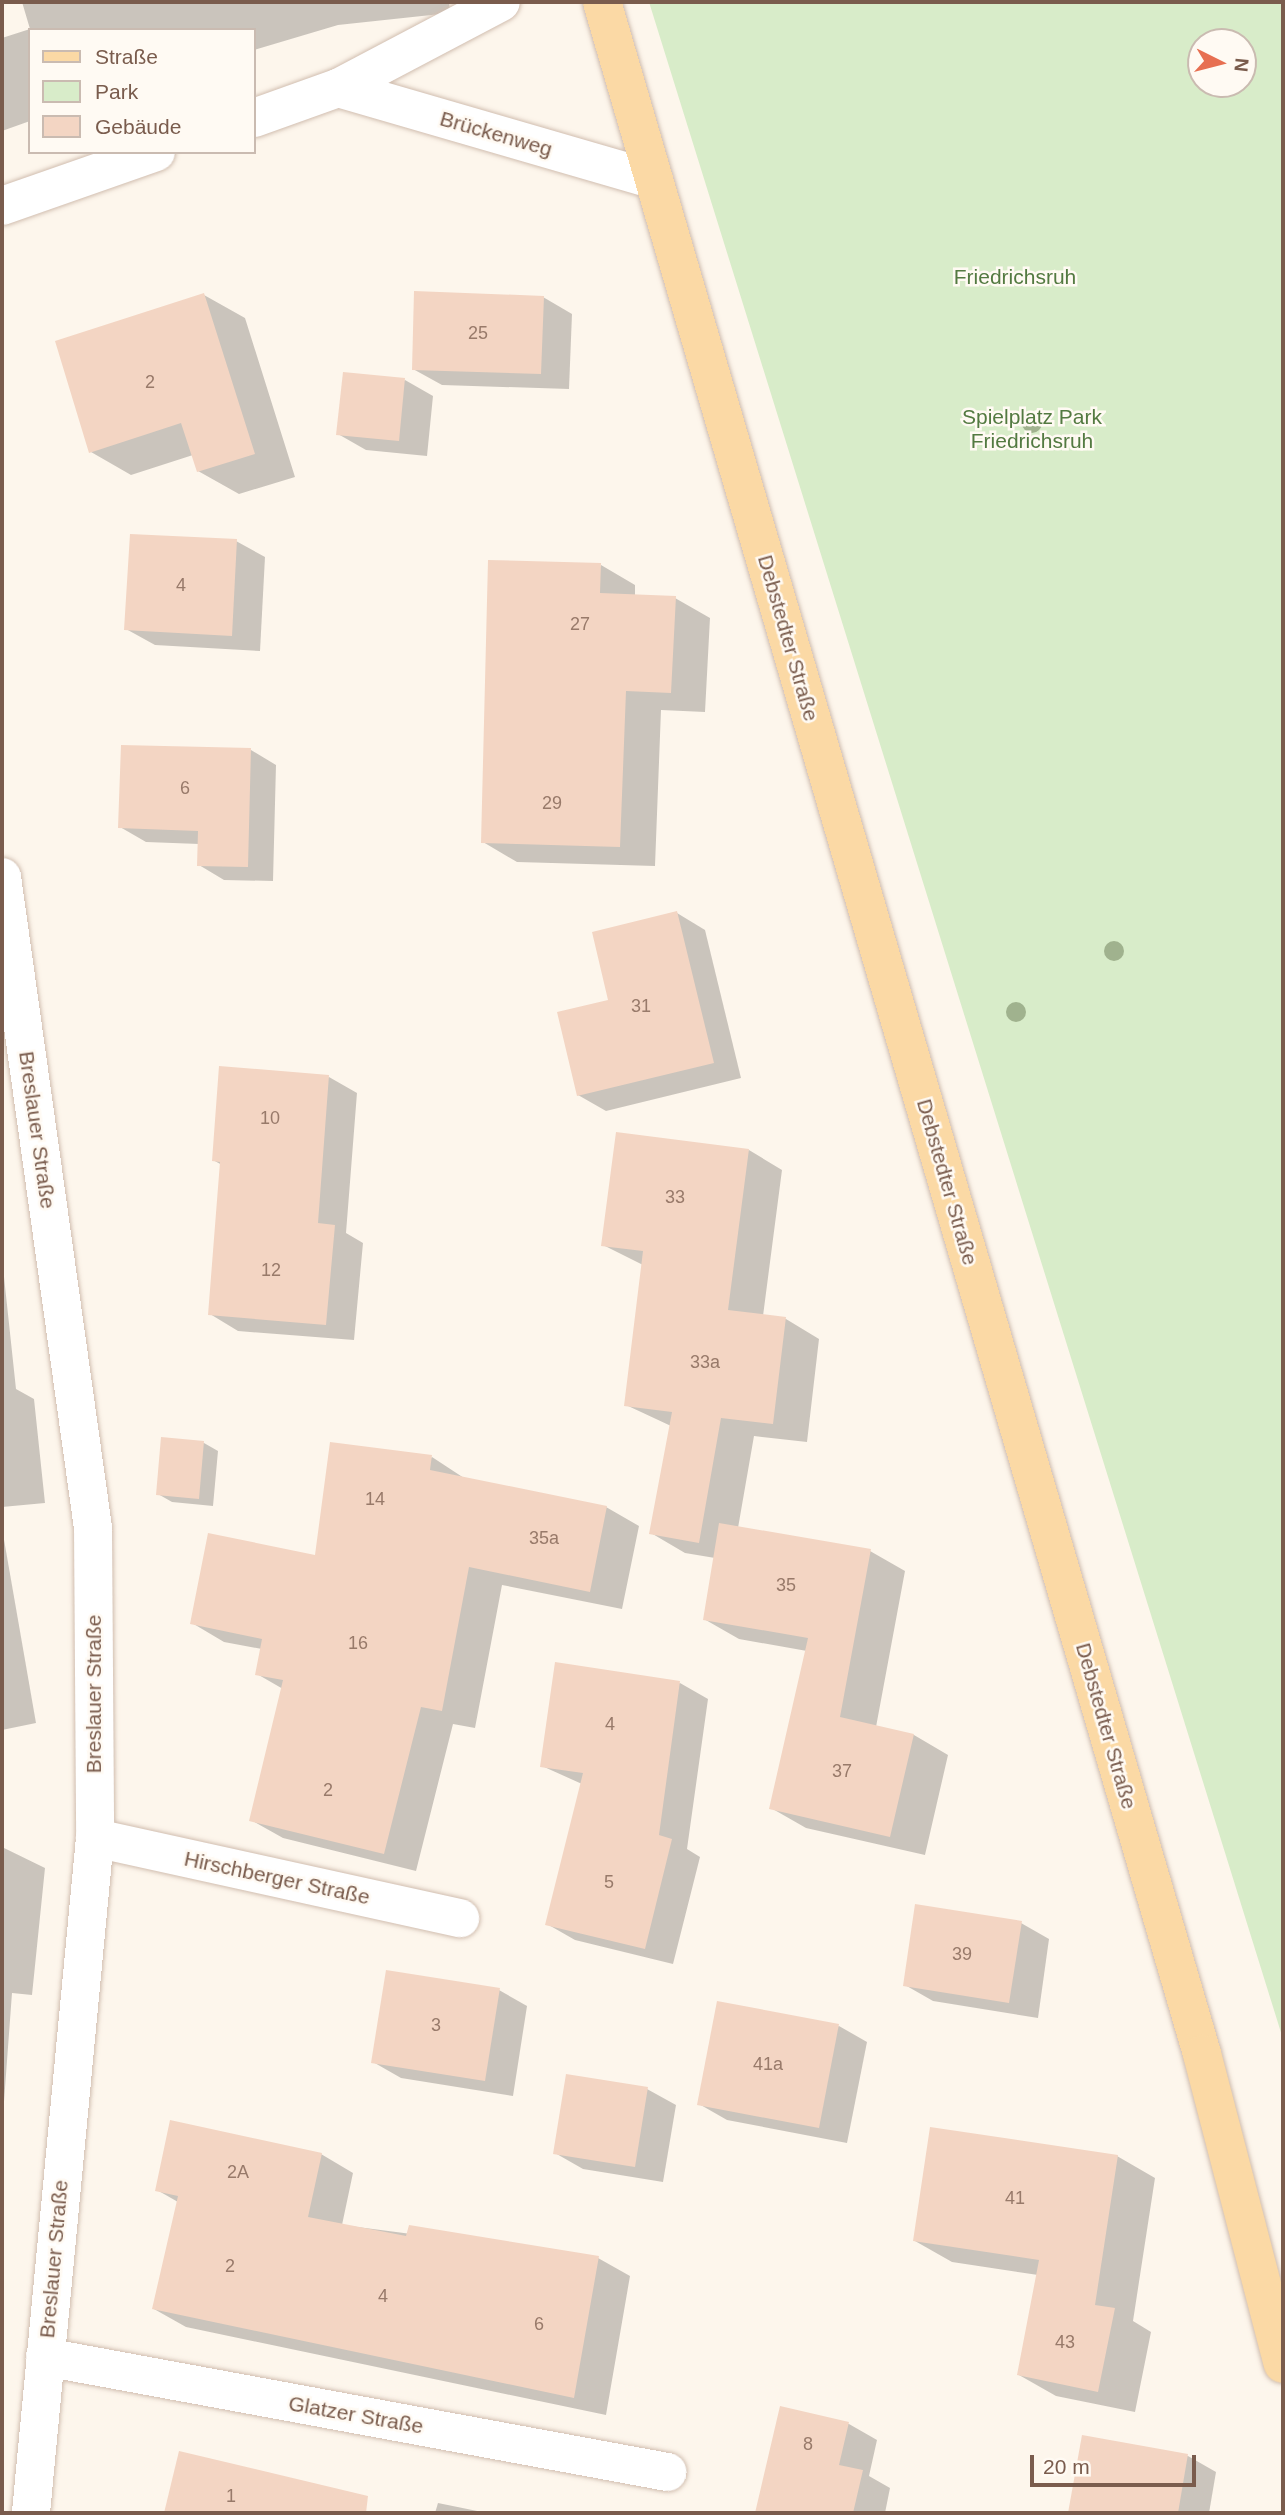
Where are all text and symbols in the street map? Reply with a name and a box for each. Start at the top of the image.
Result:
legend [28,28,256,154]
north arrow [1187,28,1257,98]
text: Straße [95,45,158,68]
text: N [1230,57,1253,73]
text: Park [95,80,138,103]
street label: Brückenweg [437,106,555,162]
text: Gebäude [95,115,181,138]
park label: Friedrichsruh [954,264,1076,290]
house number: 25 [468,322,488,344]
house number: 2 [145,371,155,393]
park label: Spielplatz Park Friedrichsruh [962,404,1102,454]
street label: Debstedter Straße [752,552,824,724]
house number: 4 [176,574,186,596]
house number: 27 [570,613,590,635]
house number: 6 [180,777,190,799]
house number: 29 [542,792,562,814]
house number: 31 [631,995,651,1017]
street label: Breslauer Straße [13,1050,61,1210]
street label: Debstedter Straße [911,1096,983,1268]
house number: 10 [260,1107,280,1129]
house number: 33 [665,1186,685,1208]
house number: 12 [261,1259,281,1281]
house number: 33a [690,1351,720,1373]
house number: 14 [365,1488,385,1510]
house number: 35a [529,1527,559,1549]
house number: 35 [776,1574,796,1596]
street label: Breslauer Straße [81,1615,107,1773]
house number: 16 [348,1632,368,1654]
street label: Debstedter Straße [1070,1640,1142,1812]
house number: 4 [605,1713,615,1735]
house number: 37 [832,1760,852,1782]
house number: 2 [323,1779,333,1801]
street label: Hirschberger Straße [182,1846,372,1910]
house number: 5 [604,1871,614,1893]
house number: 39 [952,1943,972,1965]
house number: 3 [431,2014,441,2036]
house number: 41a [753,2053,783,2075]
house number: 2A [227,2161,249,2183]
street label: Breslauer Straße [35,2179,73,2339]
house number: 41 [1005,2187,1025,2209]
house number: 2 [225,2255,235,2277]
house number: 4 [378,2285,388,2307]
house number: 6 [534,2313,544,2335]
house number: 43 [1055,2331,1075,2353]
street label: Glatzer Straße [287,2391,425,2439]
house number: 8 [803,2433,813,2455]
scale bar [1033,2442,1199,2486]
text: 20 m [1043,2455,1090,2478]
house number: 1 [226,2485,236,2507]

